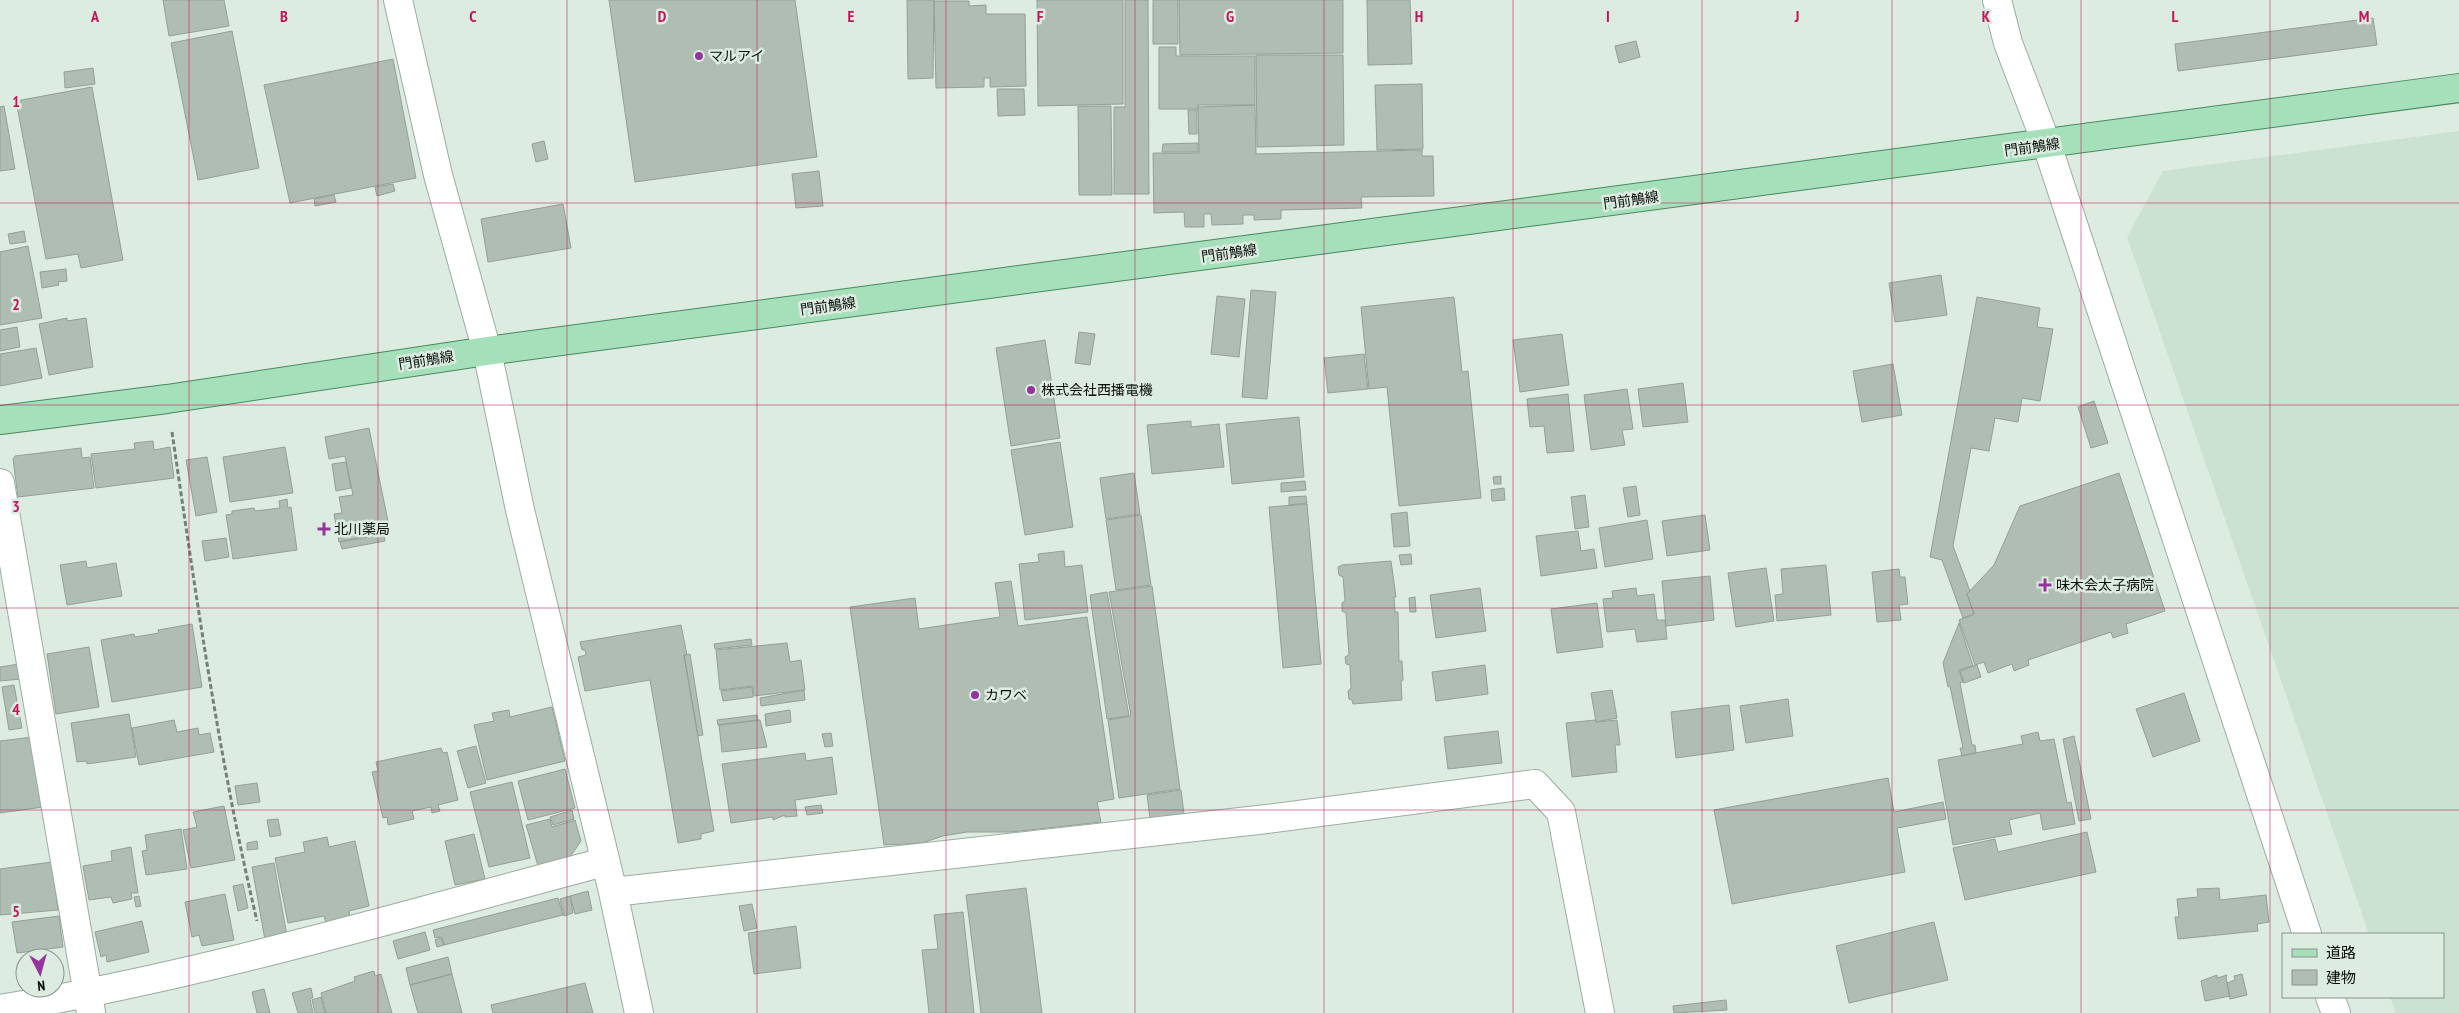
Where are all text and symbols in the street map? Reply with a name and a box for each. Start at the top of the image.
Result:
text: A [90,6,100,26]
text: B [280,6,288,26]
text: C [469,6,477,26]
text: D [658,6,667,26]
text: E [848,6,855,26]
text: F [1037,6,1044,26]
text: G [1226,6,1234,26]
text: H [1415,6,1423,26]
text: I [1606,6,1610,26]
text: J [1794,6,1799,26]
text: K [1982,6,1991,26]
text: L [2172,6,2179,26]
text: M [2359,6,2369,26]
place label: マルアイ [709,47,764,65]
marker: マルアイ [693,50,705,62]
text: 1 [12,91,20,111]
street label: 門前鵤線 [2003,134,2061,160]
street label: 門前鵤線 [1602,187,1660,213]
street label: 門前鵤線 [1200,240,1258,266]
street label: 門前鵤線 [799,293,857,319]
text: 2 [12,294,20,314]
street label: 門前鵤線 [397,347,455,373]
place label: 株式会社西播電機 [1041,381,1153,399]
marker: 株式会社西播電機 [1025,384,1037,396]
text: 3 [12,496,20,516]
place label: 北川薬局 [334,520,390,538]
marker: 北川薬局 [318,523,330,535]
place label: 味木会太子病院 [2056,576,2154,594]
marker: 味木会太子病院 [2038,578,2052,592]
place label: カワベ [985,686,1027,704]
marker: カワベ [969,689,981,701]
text: 4 [12,699,20,719]
text: 5 [12,901,20,921]
legend [2282,933,2444,998]
text: 道路 [2326,943,2356,962]
north arrow [15,948,65,998]
text: 建物 [2326,968,2356,987]
text: N [37,977,46,995]

